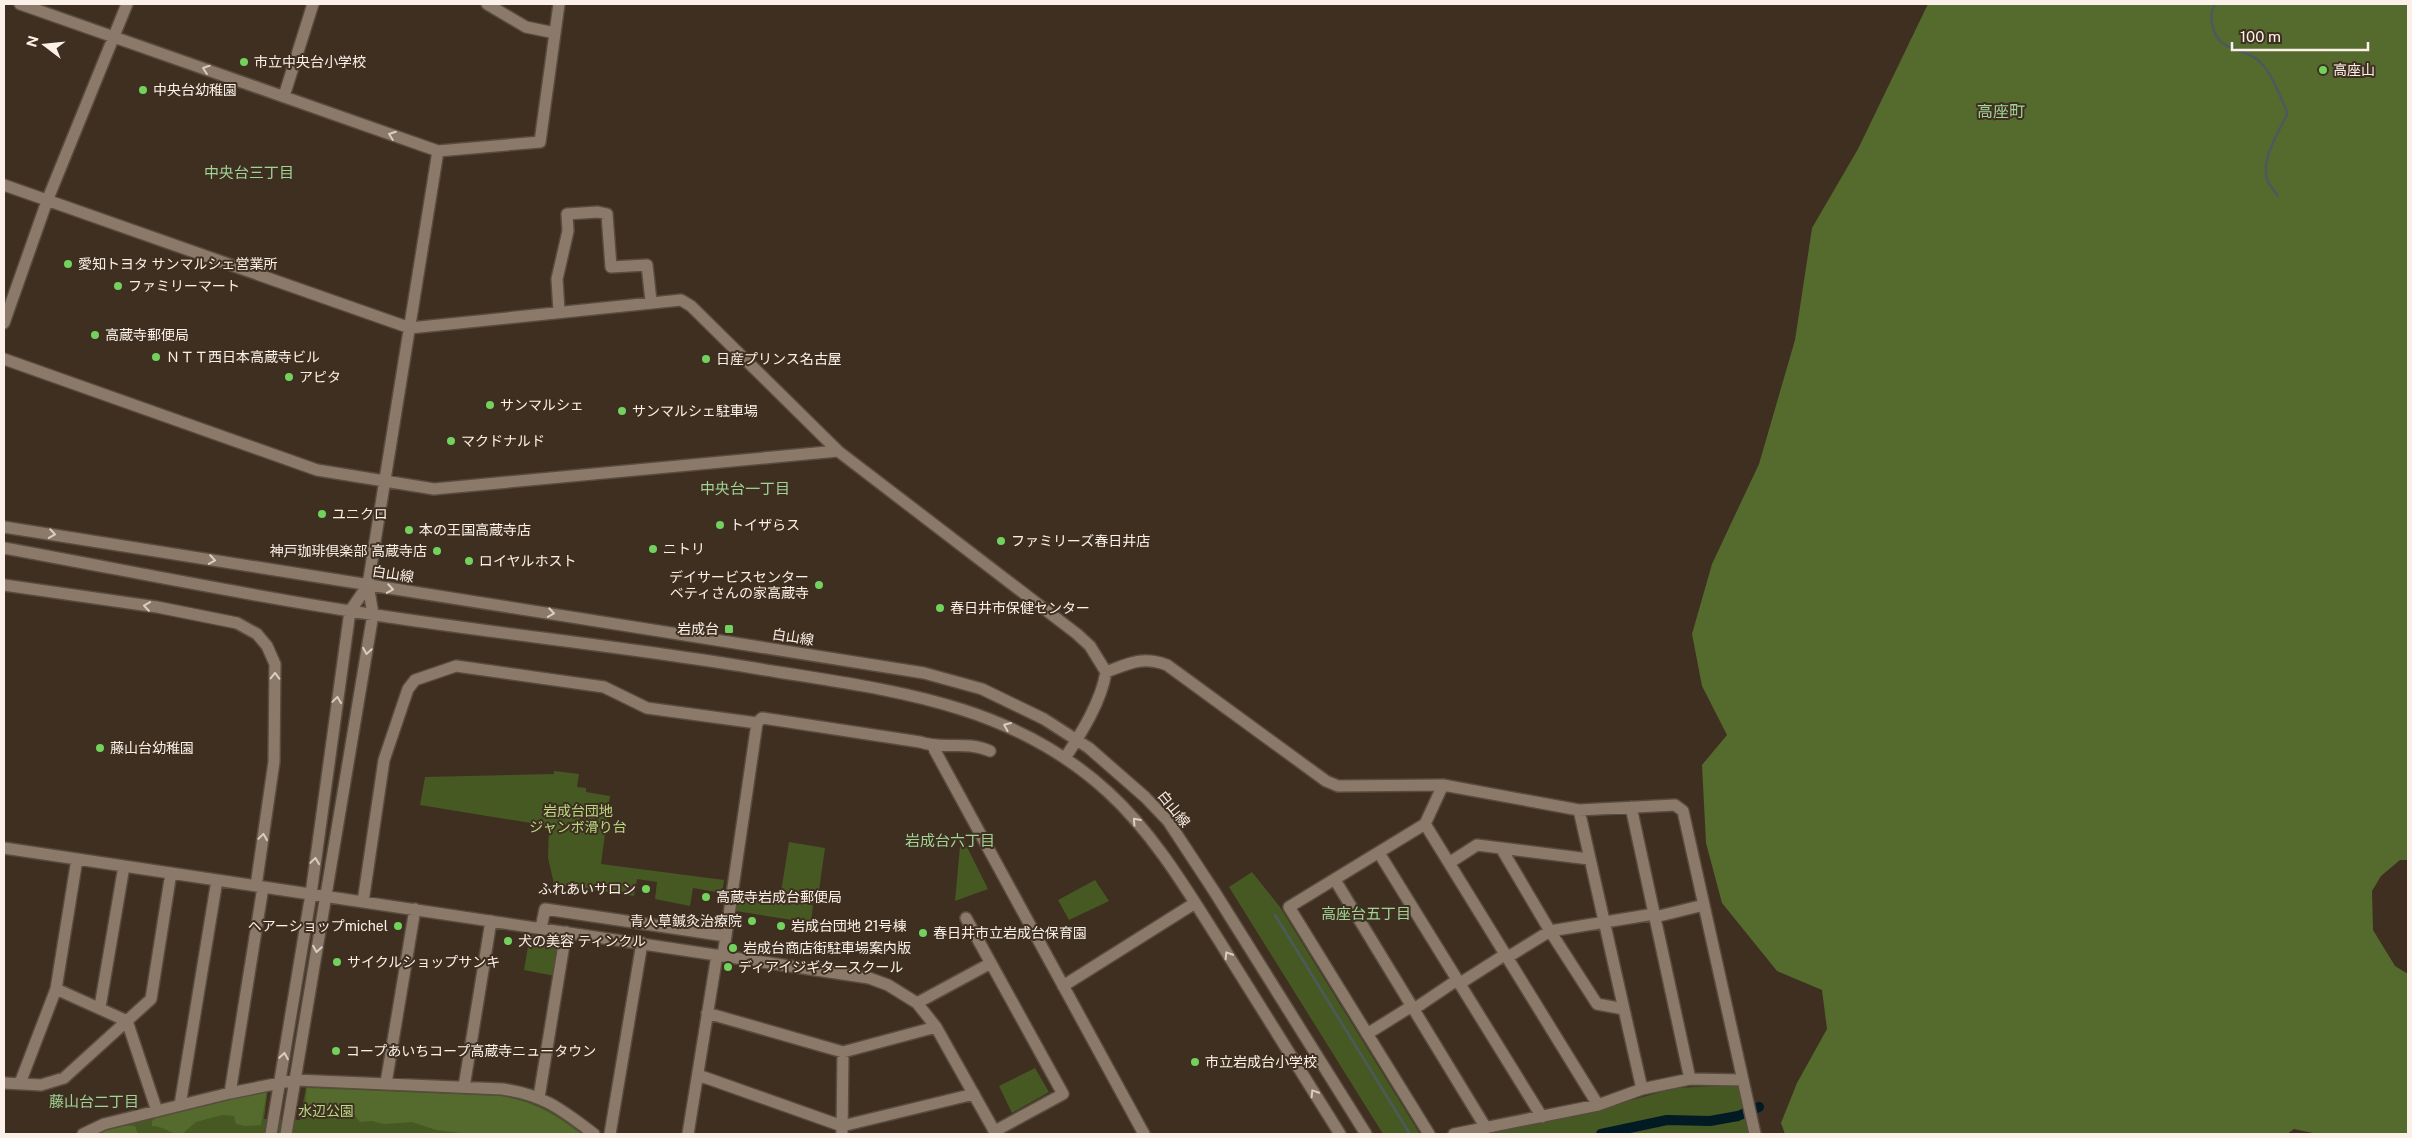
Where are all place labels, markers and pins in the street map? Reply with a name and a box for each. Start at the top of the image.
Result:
place label: 市立中央台小学校 [254,54,366,70]
marker: 市立中央台小学校 [238,56,250,68]
place label: 高座山 [2333,62,2375,78]
marker: 高座山 [2317,64,2329,76]
place label: 中央台幼稚園 [153,82,237,98]
marker: 中央台幼稚園 [137,84,149,96]
place label: 愛知トヨタ サンマルシェ営業所 [78,256,277,272]
marker: 愛知トヨタ サンマルシェ営業所 [62,258,74,270]
place label: ファミリーマート [128,278,240,294]
marker: ファミリーマート [112,280,124,292]
place label: 高蔵寺郵便局 [105,327,189,343]
marker: 高蔵寺郵便局 [89,329,101,341]
place label: ＮＴＴ西日本高蔵寺ビル [166,349,320,365]
marker: ＮＴＴ西日本高蔵寺ビル [150,351,162,363]
place label: 日産プリンス名古屋 [716,351,842,367]
marker: 日産プリンス名古屋 [700,353,712,365]
place label: アピタ [299,369,341,385]
marker: アピタ [283,371,295,383]
place label: サンマルシェ [500,397,584,413]
marker: サンマルシェ [484,399,496,411]
place label: サンマルシェ駐車場 [632,403,758,419]
marker: サンマルシェ駐車場 [616,405,628,417]
place label: マクドナルド [461,433,545,449]
marker: マクドナルド [445,435,457,447]
place label: ユニクロ [332,506,388,522]
marker: ユニクロ [316,508,328,520]
place label: トイザらス [730,517,800,533]
marker: トイザらス [714,519,726,531]
place label: 本の王国高蔵寺店 [419,522,531,538]
marker: 本の王国高蔵寺店 [403,524,415,536]
place label: ファミリーズ春日井店 [1011,533,1150,549]
marker: ファミリーズ春日井店 [995,535,1007,547]
place label: ニトリ [663,541,705,557]
place label: 神戸珈琲倶楽部 高蔵寺店 [270,543,427,559]
marker: ニトリ [647,543,659,555]
marker: 神戸珈琲倶楽部 高蔵寺店 [431,545,443,557]
place label: ロイヤルホスト [479,553,577,569]
marker: ロイヤルホスト [463,555,475,567]
place label: デイサービスセンター ベティさんの家高蔵寺 [669,569,809,601]
marker: デイサービスセンター ベティさんの家高蔵寺 [813,579,825,591]
place label: 春日井市保健センター [950,600,1090,616]
marker: 春日井市保健センター [934,602,946,614]
place label: 岩成台 [677,621,719,637]
marker: 岩成台 [723,623,735,635]
place label: 藤山台幼稚園 [110,740,194,756]
marker: 藤山台幼稚園 [94,742,106,754]
place label: ふれあいサロン [538,881,636,897]
marker: ふれあいサロン [640,883,652,895]
place label: 高蔵寺岩成台郵便局 [716,889,842,905]
marker: 高蔵寺岩成台郵便局 [700,891,712,903]
place label: 青人草鍼灸治療院 [630,913,742,929]
marker: 青人草鍼灸治療院 [746,915,758,927]
place label: ヘアーショップmichel [248,918,388,934]
place label: 岩成台団地 21号棟 [791,918,906,934]
marker: ヘアーショップmichel [392,920,404,932]
marker: 岩成台団地 21号棟 [775,920,787,932]
place label: 春日井市立岩成台保育園 [933,925,1087,941]
marker: 春日井市立岩成台保育園 [917,927,929,939]
place label: 犬の美容 ティンクル [518,933,646,949]
marker: 犬の美容 ティンクル [502,935,514,947]
place label: 岩成台商店街駐車場案内版 [743,940,911,956]
marker: 岩成台商店街駐車場案内版 [727,942,739,954]
place label: サイクルショップサンキ [347,954,500,970]
marker: サイクルショップサンキ [331,956,343,968]
place label: ディアイジギタースクール [738,959,904,975]
marker: ディアイジギタースクール [722,961,734,973]
place label: コープあいちコープ高蔵寺ニュータウン [346,1043,596,1059]
marker: コープあいちコープ高蔵寺ニュータウン [330,1045,342,1057]
place label: 市立岩成台小学校 [1205,1054,1317,1070]
marker: 市立岩成台小学校 [1189,1056,1201,1068]

